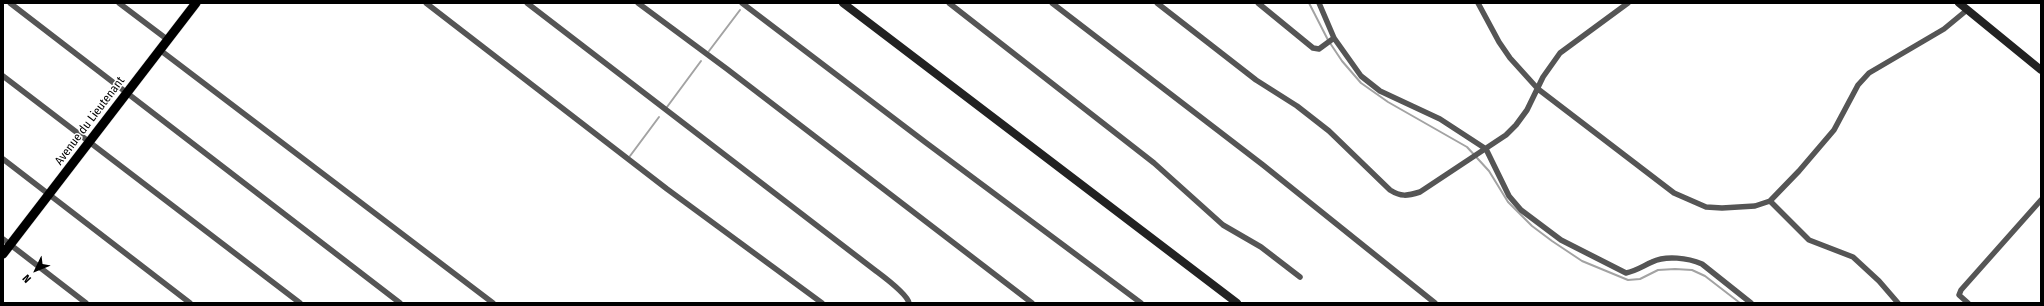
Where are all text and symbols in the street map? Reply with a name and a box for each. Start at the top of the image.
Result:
street label: Avenue du Lieutenant [52,74,128,168]
north arrow [16,250,56,290]
text: N [20,272,34,285]

